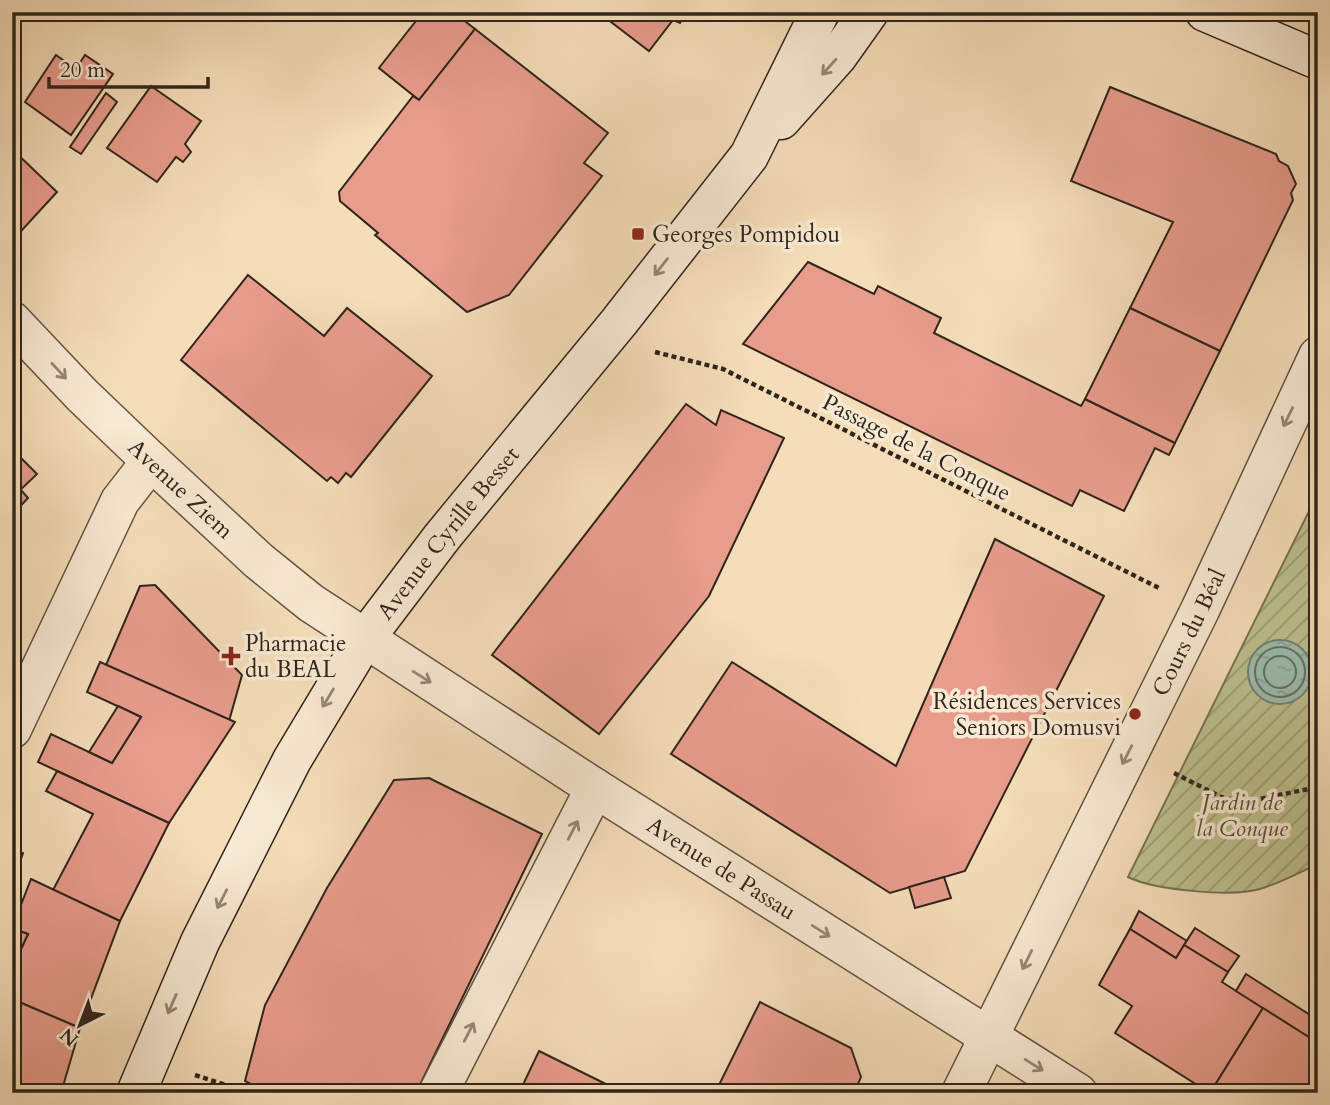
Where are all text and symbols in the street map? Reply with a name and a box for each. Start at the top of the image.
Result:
scale bar [49,46,208,90]
text: 20 m [60,56,105,85]
one-way arrow [820,58,837,75]
place label: Georges Pompidou [652,219,840,250]
marker: Georges Pompidou [630,226,646,242]
one-way arrow [654,258,669,276]
one-way arrow [51,362,67,380]
street label: Passage de la Conque [817,386,1016,508]
one-way arrow [1281,406,1294,427]
street label: Avenue Ziem [121,432,240,546]
street label: Avenue Cyrille Besset [370,440,526,626]
street label: Cours du Béal [1145,564,1233,701]
place label: Pharmacie du BEAL [245,628,346,685]
marker: Pharmacie du BEAL [223,648,239,664]
one-way arrow [412,669,431,684]
place label: Résidences Services Seniors Domusvi [933,686,1121,743]
one-way arrow [321,688,335,708]
marker: Résidences Services Seniors Domusvi [1127,706,1143,722]
one-way arrow [1119,744,1133,765]
park label: Jardin de la Conque [1196,787,1288,844]
street label: Avenue de Passau [641,810,802,927]
one-way arrow [567,820,581,841]
one-way arrow [214,888,228,909]
one-way arrow [810,924,830,938]
one-way arrow [1020,949,1034,970]
north arrow [46,990,116,1060]
one-way arrow [165,993,178,1014]
text: N [54,1021,84,1052]
one-way arrow [463,1022,477,1043]
one-way arrow [1024,1057,1043,1072]

